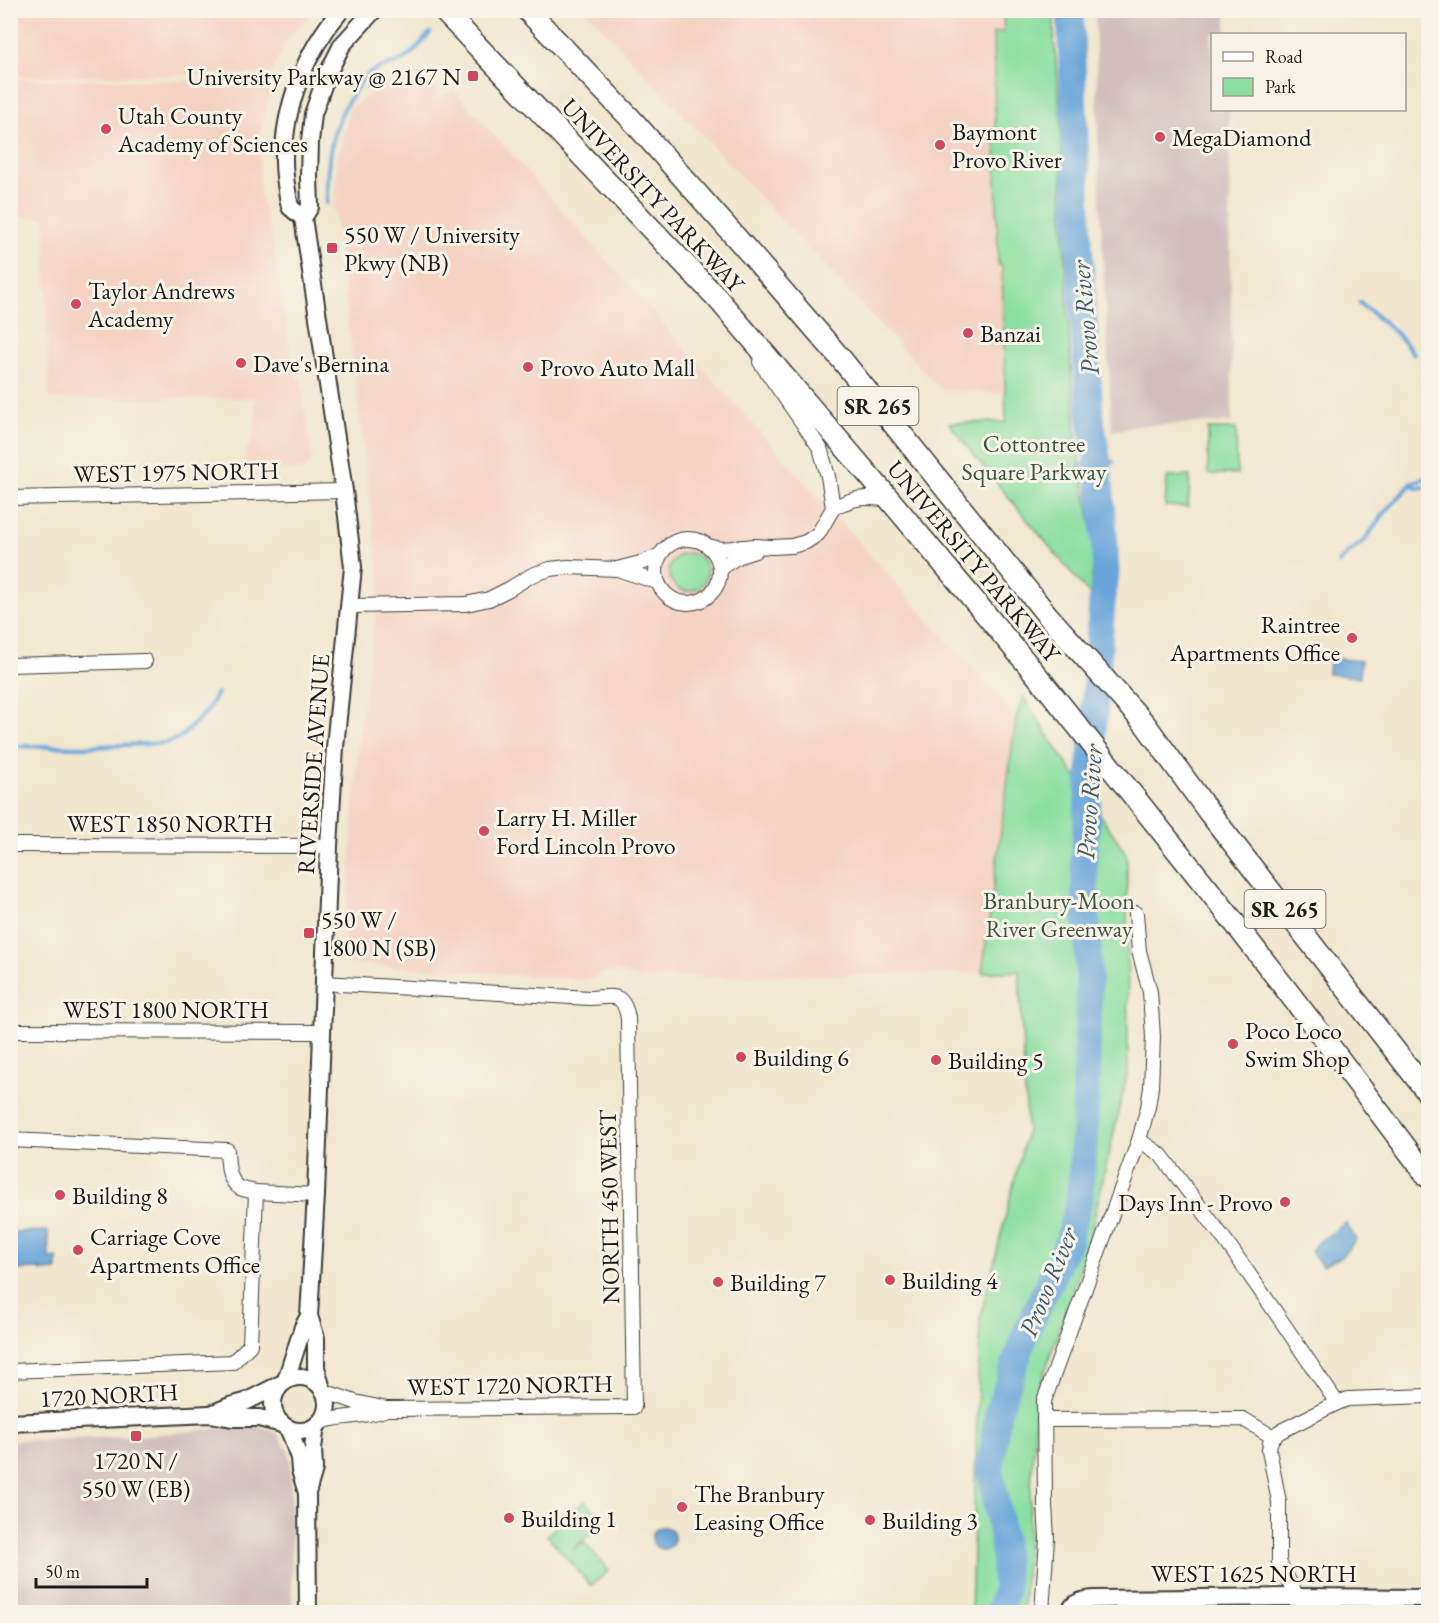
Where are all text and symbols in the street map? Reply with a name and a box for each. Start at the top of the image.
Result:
legend [1211,33,1406,111]
text: Road [1265,45,1304,68]
place label: University Parkway @ 2167 N [187,61,461,92]
marker: University Parkway @ 2167 N [466,69,480,83]
text: Park [1265,75,1296,98]
street label: UNIVERSITY PARKWAY [555,91,752,299]
place label: Utah County Academy of Sciences [117,100,308,159]
place label: Baymont Provo River [952,116,1062,175]
marker: Utah County Academy of Sciences [99,122,113,136]
place label: MegaDiamond [1172,122,1312,153]
marker: MegaDiamond [1153,130,1167,144]
marker: Baymont Provo River [933,138,947,152]
place label: 550 W / University Pkwy (NB) [344,219,520,278]
marker: 550 W / University Pkwy (NB) [325,241,339,255]
water label: Provo River [1063,258,1107,377]
place label: Taylor Andrews Academy [87,275,235,334]
marker: Taylor Andrews Academy [69,297,83,311]
place label: Banzai [980,318,1041,349]
marker: Banzai [961,326,975,340]
place label: Dave's Bernina [253,348,390,379]
place label: Provo Auto Mall [540,352,695,383]
marker: Dave's Bernina [234,356,248,370]
marker: Provo Auto Mall [521,360,535,374]
road number: SR 265 [838,387,918,425]
park label: Cottontree Square Parkway [962,428,1107,487]
street label: UNIVERSITY PARKWAY [880,454,1068,669]
street label: WEST 1975 NORTH [73,455,279,489]
place label: Raintree Apartments Office [1169,609,1340,668]
marker: Raintree Apartments Office [1345,631,1359,645]
street label: RIVERSIDE AVENUE [290,653,336,875]
water label: Provo River [1068,742,1110,861]
place label: Larry H. Miller Ford Lincoln Provo [496,802,676,861]
street label: WEST 1850 NORTH [67,808,273,839]
marker: Larry H. Miller Ford Lincoln Provo [477,824,491,838]
park label: Branbury-Moon River Greenway [983,885,1135,944]
road number: SR 265 [1244,890,1326,928]
place label: 550 W / 1800 N (SB) [321,904,436,963]
marker: 550 W / 1800 N (SB) [302,926,316,940]
street label: WEST 1800 NORTH [63,994,269,1025]
place label: Poco Loco Swim Shop [1245,1015,1350,1074]
marker: Poco Loco Swim Shop [1226,1037,1240,1051]
place label: Building 6 [753,1042,849,1073]
place label: Building 5 [948,1045,1044,1076]
marker: Building 6 [734,1050,748,1064]
marker: Building 5 [929,1053,943,1067]
street label: NORTH 450 WEST [592,1109,626,1304]
place label: Building 8 [72,1180,168,1211]
place label: Days Inn - Provo [1118,1187,1273,1218]
marker: Building 8 [53,1188,67,1202]
marker: Days Inn - Provo [1278,1195,1292,1209]
place label: Carriage Cove Apartments Office [89,1221,260,1280]
water label: Provo River [1011,1221,1086,1342]
marker: Carriage Cove Apartments Office [71,1243,85,1257]
place label: Building 4 [902,1265,998,1296]
place label: Building 7 [730,1267,826,1298]
marker: Building 4 [883,1273,897,1287]
marker: Building 7 [711,1275,725,1289]
street label: WEST 1720 NORTH [407,1368,613,1402]
street label: 1720 NORTH [39,1376,179,1414]
marker: 1720 N / 550 W (EB) [129,1429,143,1443]
place label: 1720 N / 550 W (EB) [82,1445,190,1504]
place label: The Branbury Leasing Office [694,1478,825,1537]
marker: The Branbury Leasing Office [675,1500,689,1514]
place label: Building 1 [521,1503,617,1534]
place label: Building 3 [882,1505,978,1536]
marker: Building 1 [502,1511,516,1525]
marker: Building 3 [863,1513,877,1527]
scale bar [36,1551,147,1589]
street label: WEST 1625 NORTH [1151,1558,1357,1589]
text: 50 m [45,1560,80,1583]

